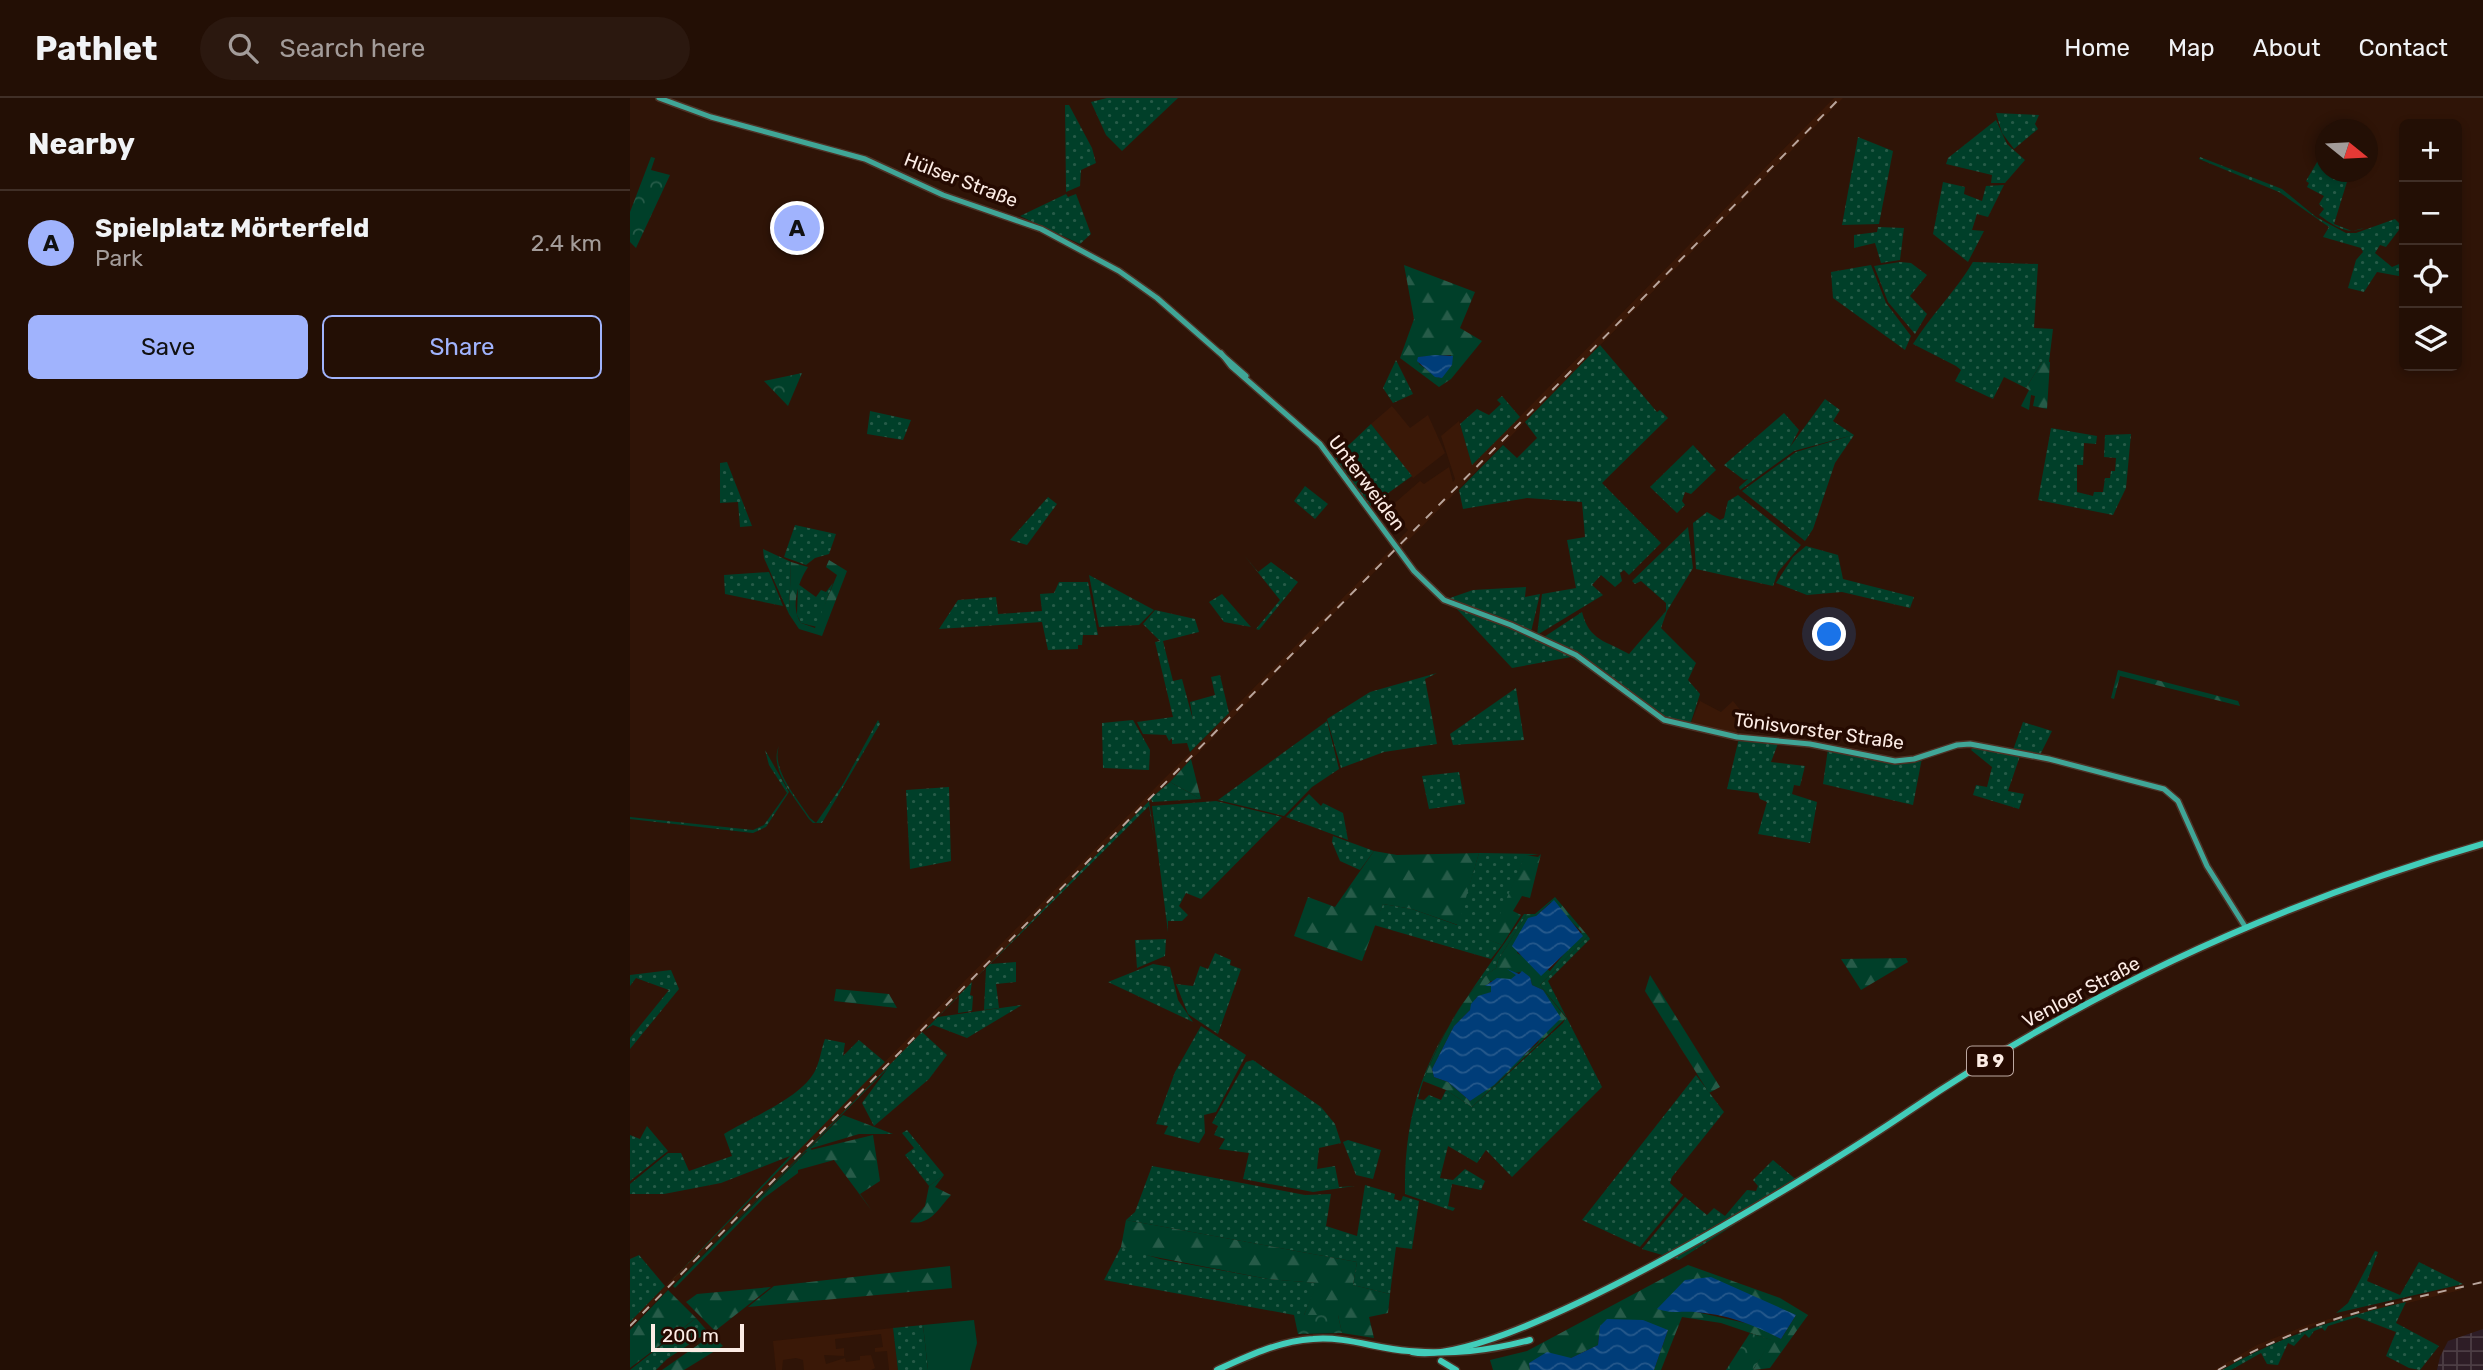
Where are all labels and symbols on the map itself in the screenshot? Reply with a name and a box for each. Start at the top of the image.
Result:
north arrow [2315,119,2378,182]
street label: Hülser Straße [901,148,1021,212]
pin: A [774,202,820,254]
street label: Unterweiden [1324,431,1410,535]
your location [1812,617,1846,651]
street label: Tönisvorster Straße [1732,708,1906,754]
street label: Venloer Straße [2018,951,2144,1033]
road number: B 9 [1967,1046,2013,1076]
scale bar [651,1321,744,1353]

